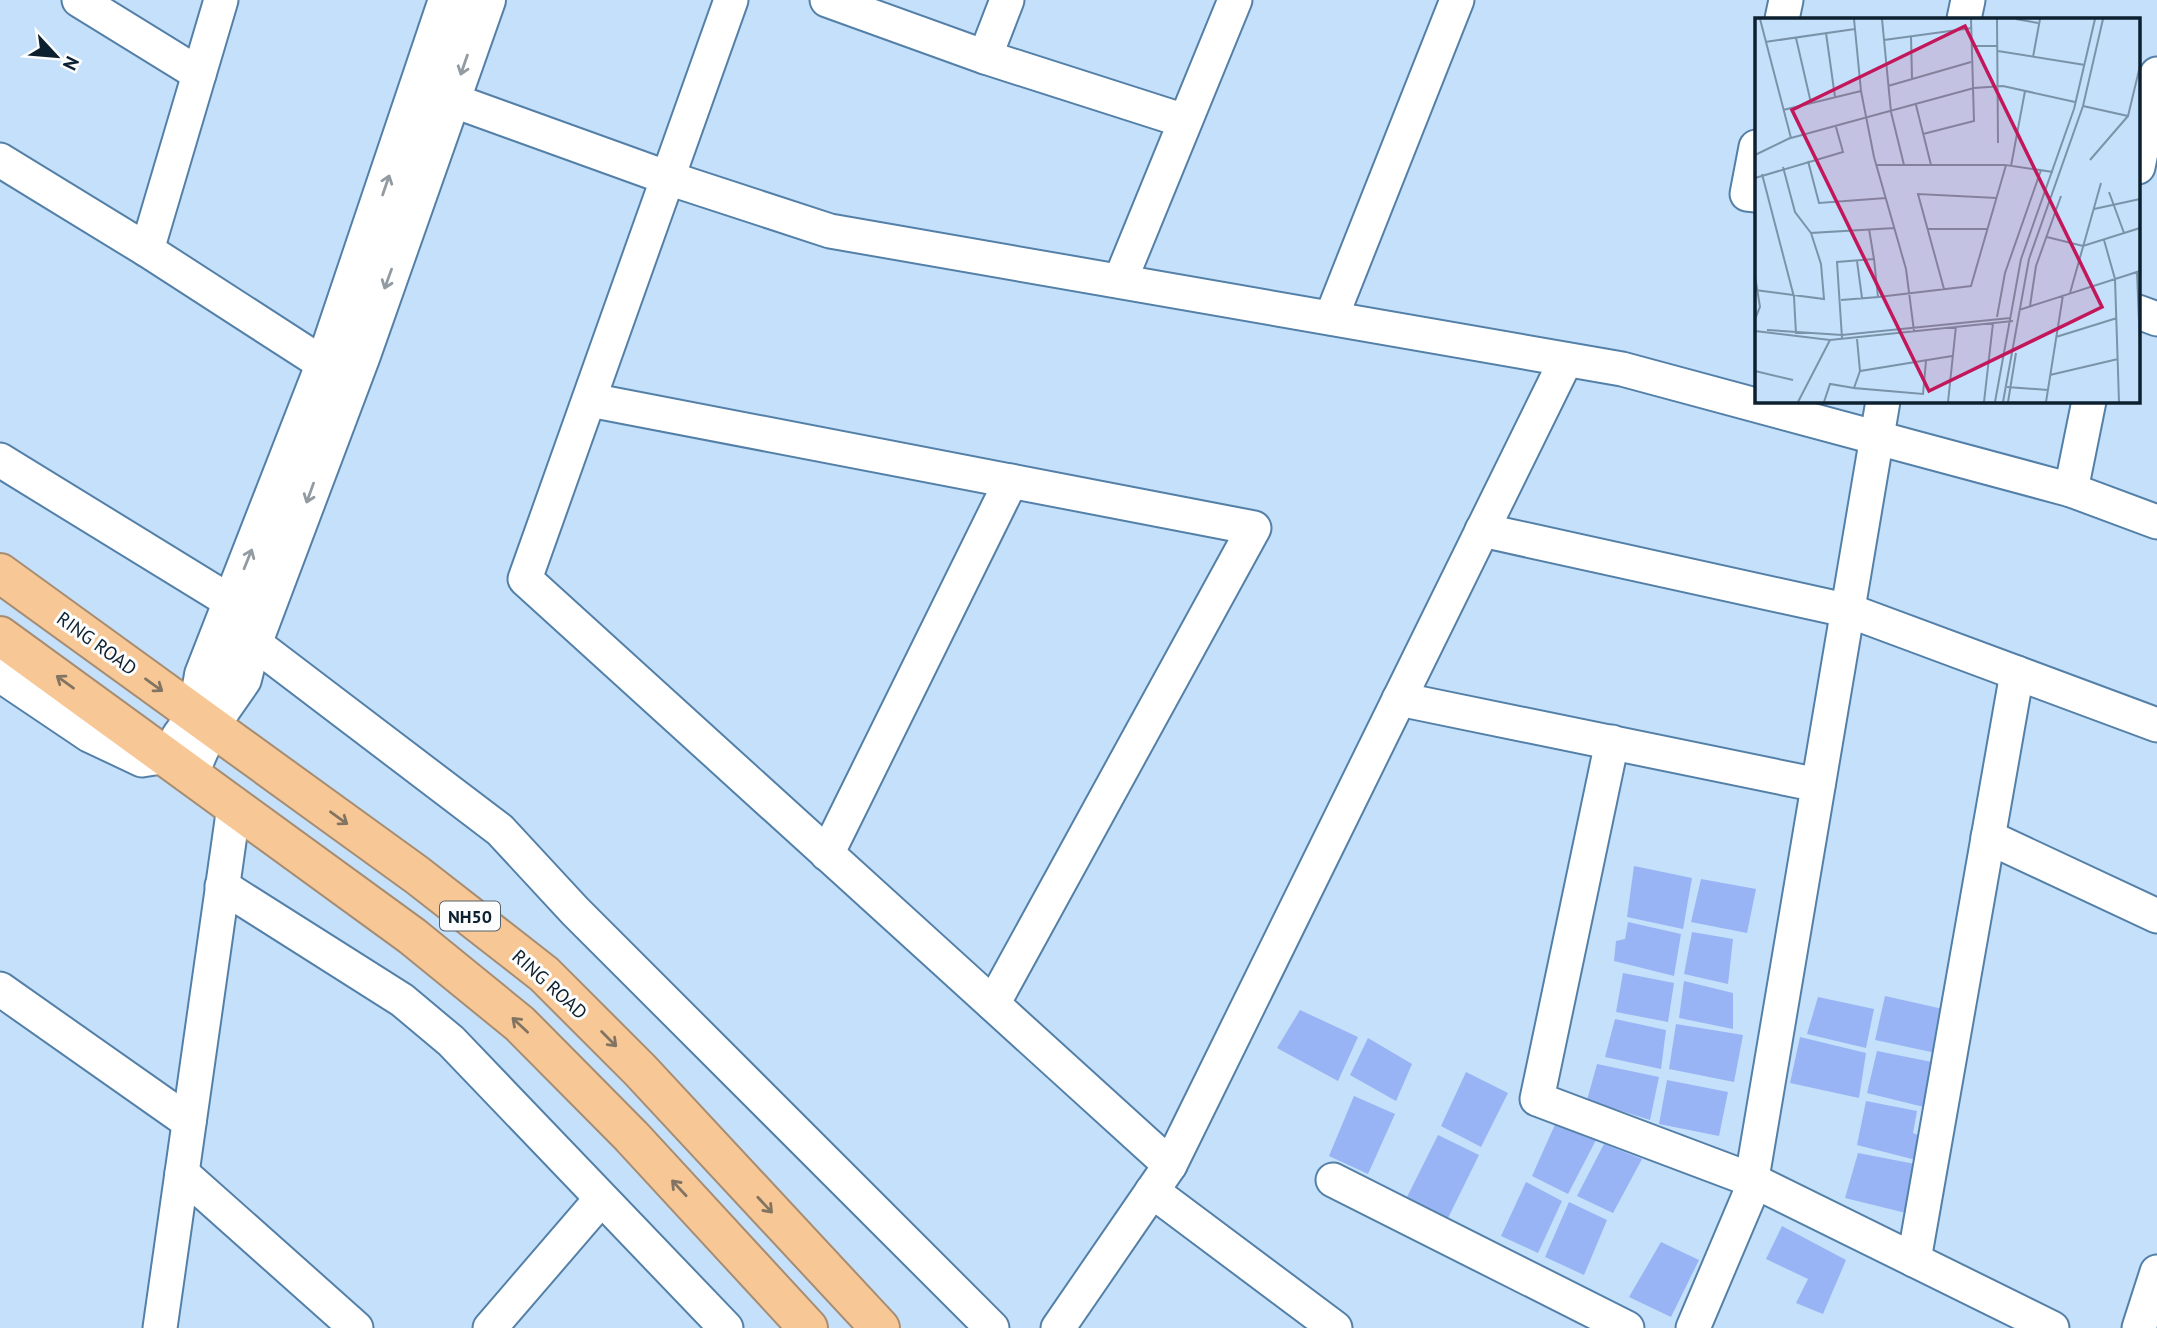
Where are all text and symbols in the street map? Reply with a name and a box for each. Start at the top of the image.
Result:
inset map [1755,18,2140,402]
north arrow [21,21,91,91]
text: N [58,53,85,74]
one-way arrow [457,53,469,75]
one-way arrow [380,174,393,196]
one-way arrow [381,268,393,290]
one-way arrow [303,481,315,503]
one-way arrow [243,549,256,571]
street label: RING ROAD [52,606,142,680]
one-way arrow [55,675,74,690]
one-way arrow [144,678,163,692]
one-way arrow [329,811,347,826]
road number: NH50 [440,902,500,931]
street label: RING ROAD [507,944,593,1024]
one-way arrow [511,1017,529,1033]
one-way arrow [600,1031,617,1048]
one-way arrow [670,1180,687,1197]
one-way arrow [757,1196,773,1214]

